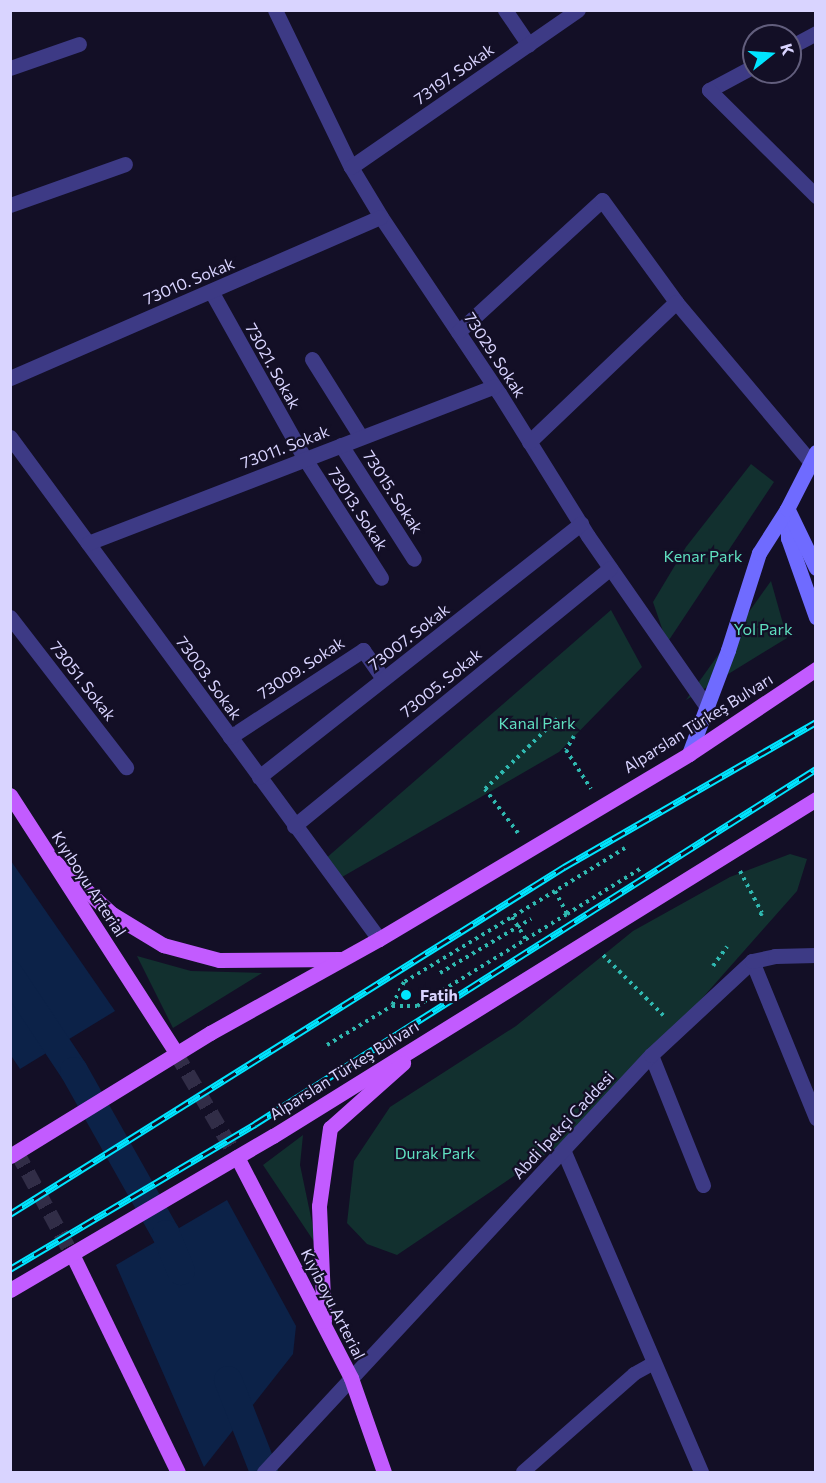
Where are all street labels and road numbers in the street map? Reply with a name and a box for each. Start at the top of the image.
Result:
street label: 73197. Sokak [410,39,498,109]
street label: 73010. Sokak [141,253,237,309]
street label: 73029. Sokak [460,309,530,401]
street label: 73021. Sokak [242,320,304,412]
street label: 73011. Sokak [238,421,332,473]
street label: 73015. Sokak [359,447,427,537]
street label: 73013. Sokak [324,464,392,554]
street label: 73007. Sokak [365,600,453,674]
street label: 73003. Sokak [172,632,246,724]
street label: 73009. Sokak [254,633,348,703]
street label: 73051. Sokak [46,637,120,725]
street label: 73005. Sokak [397,644,485,722]
street label: Alparslan Türkeş Bulvarı [620,669,776,777]
street label: Kıyıboyu Arterial [48,828,130,940]
street label: Alparslan Türkeş Bulvarı [266,1016,422,1124]
street label: Abdi İpekçi Caddesi [508,1067,618,1183]
street label: Kıyıboyu Arterial [297,1246,369,1362]

